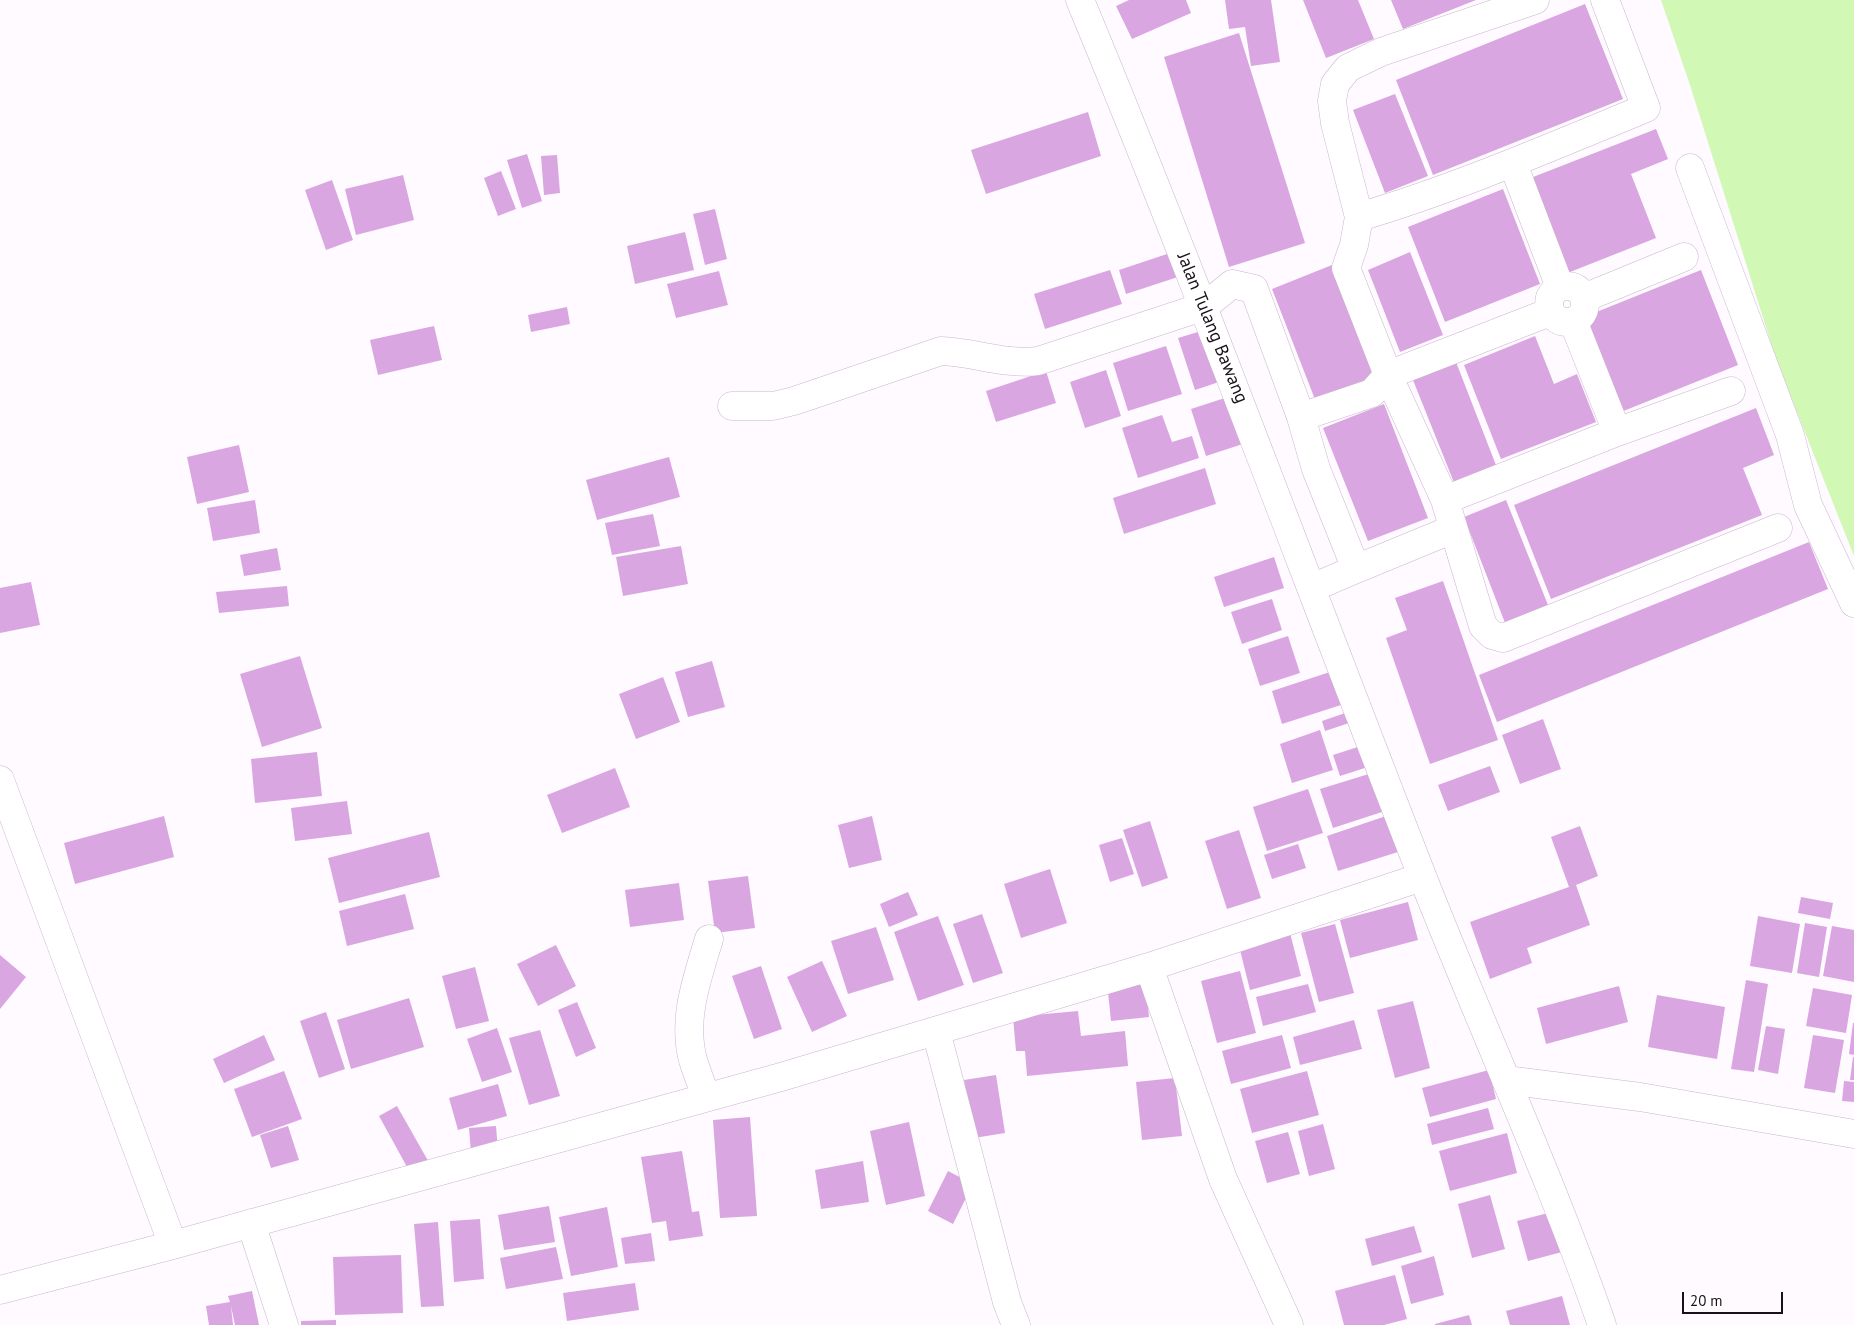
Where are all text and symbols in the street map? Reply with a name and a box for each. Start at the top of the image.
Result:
street label: Jalan Tulang Bawang [1172,250,1252,406]
scale bar [1684,1282,1785,1314]
text: 20 m [1690,1291,1723,1310]

